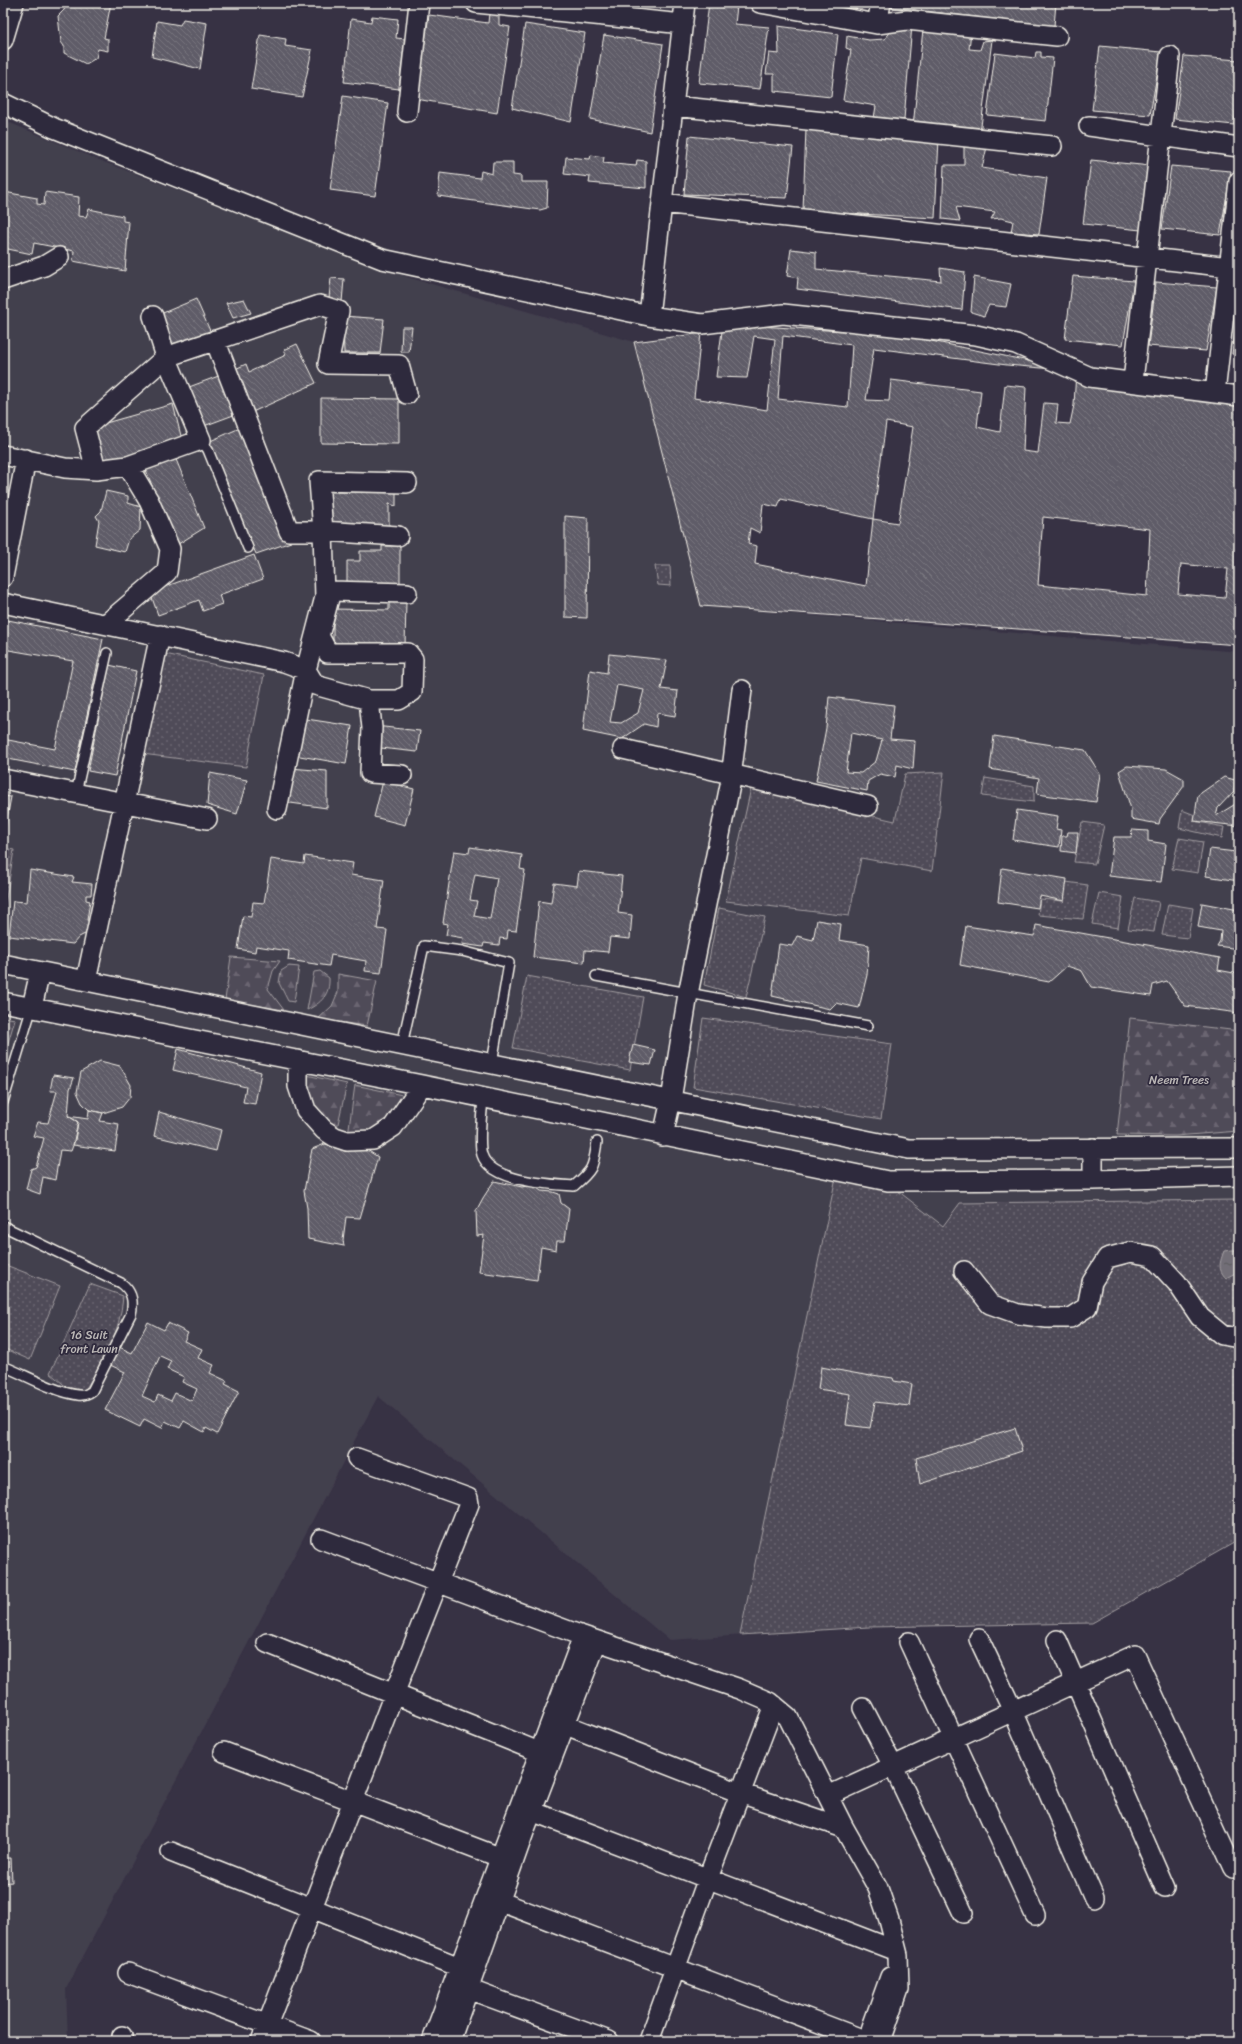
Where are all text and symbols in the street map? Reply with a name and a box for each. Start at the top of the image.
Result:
park label: Neem Trees [1149,1069,1209,1091]
park label: 16 Suit front Lawn [60,1324,118,1360]

